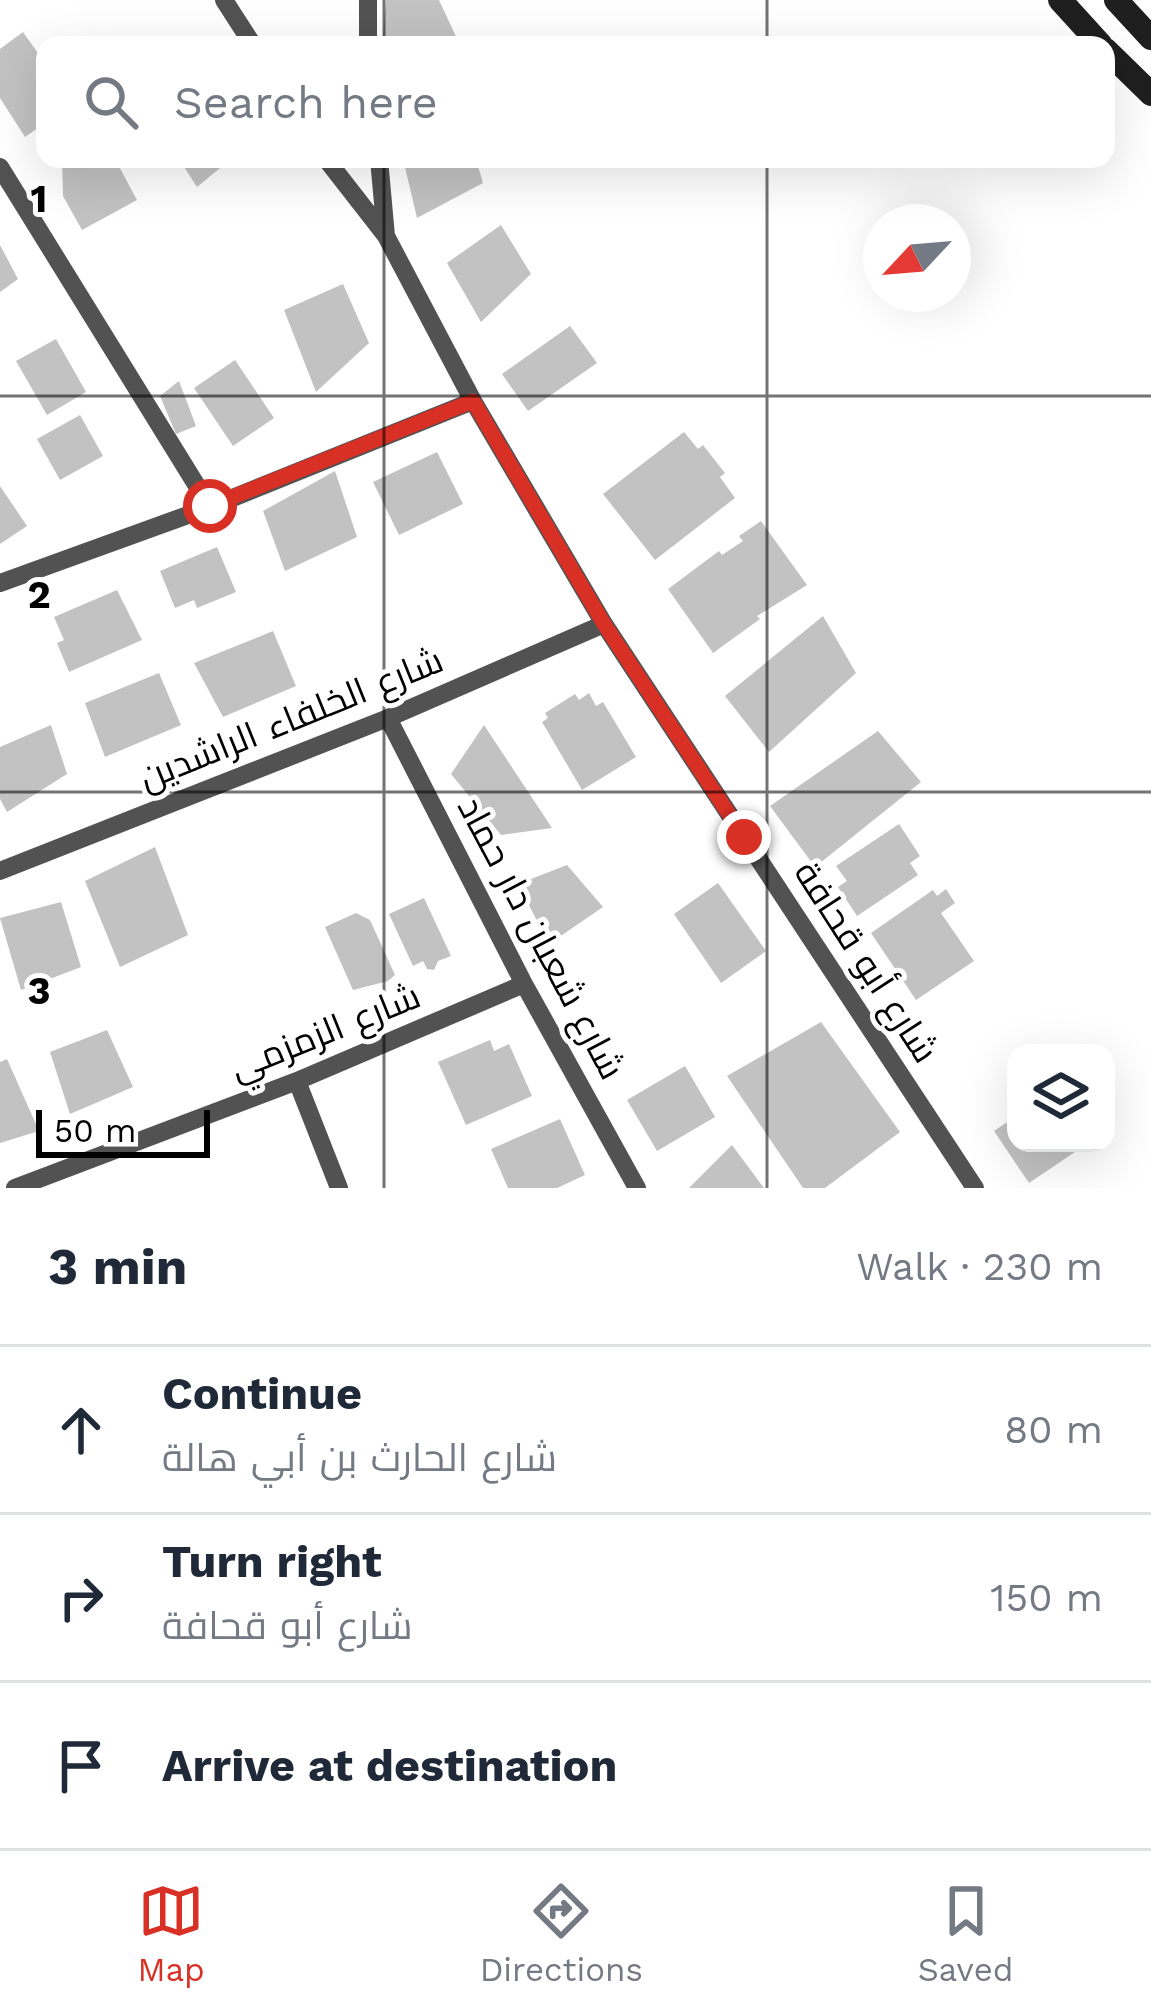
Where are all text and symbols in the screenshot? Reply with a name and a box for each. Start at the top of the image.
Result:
search box [36,36,1115,168]
icon: search [78,69,144,135]
text: Search here [174,76,438,129]
text: 1 [31,176,47,221]
north arrow [863,204,971,312]
route start [183,479,237,533]
text: 2 [27,572,51,617]
street label: شارع الخلفاء الراشدين [133,639,450,802]
street label: شارع شعبان دار حماد [446,790,633,1088]
route end [717,810,771,864]
street label: شارع أبو قحافة [783,853,948,1072]
text: 3 [27,968,51,1013]
street label: شارع الزمزمي [224,975,429,1096]
map controls [1007,1044,1115,1152]
button: layers [1007,1044,1115,1152]
scale bar [36,1104,210,1157]
text: 50 m [54,1111,136,1150]
text: 3 min [48,1237,187,1296]
text: Walk · 230 m [856,1244,1103,1289]
text: Continue [162,1367,362,1420]
icon: ahead [48,1397,114,1463]
text: 80 m [1004,1407,1103,1452]
text: شارع الحارث بن أبي هالة [162,1435,557,1480]
text: Turn right [162,1535,382,1588]
icon: right [48,1565,114,1631]
text: 150 m [990,1575,1103,1620]
text: شارع أبو قحافة [162,1603,413,1648]
icon: arrive [48,1733,114,1799]
text: Arrive at destination [162,1739,617,1792]
tab: Map [137,1878,205,1989]
tab: Directions [480,1878,643,1989]
tab: Saved [918,1878,1014,1989]

